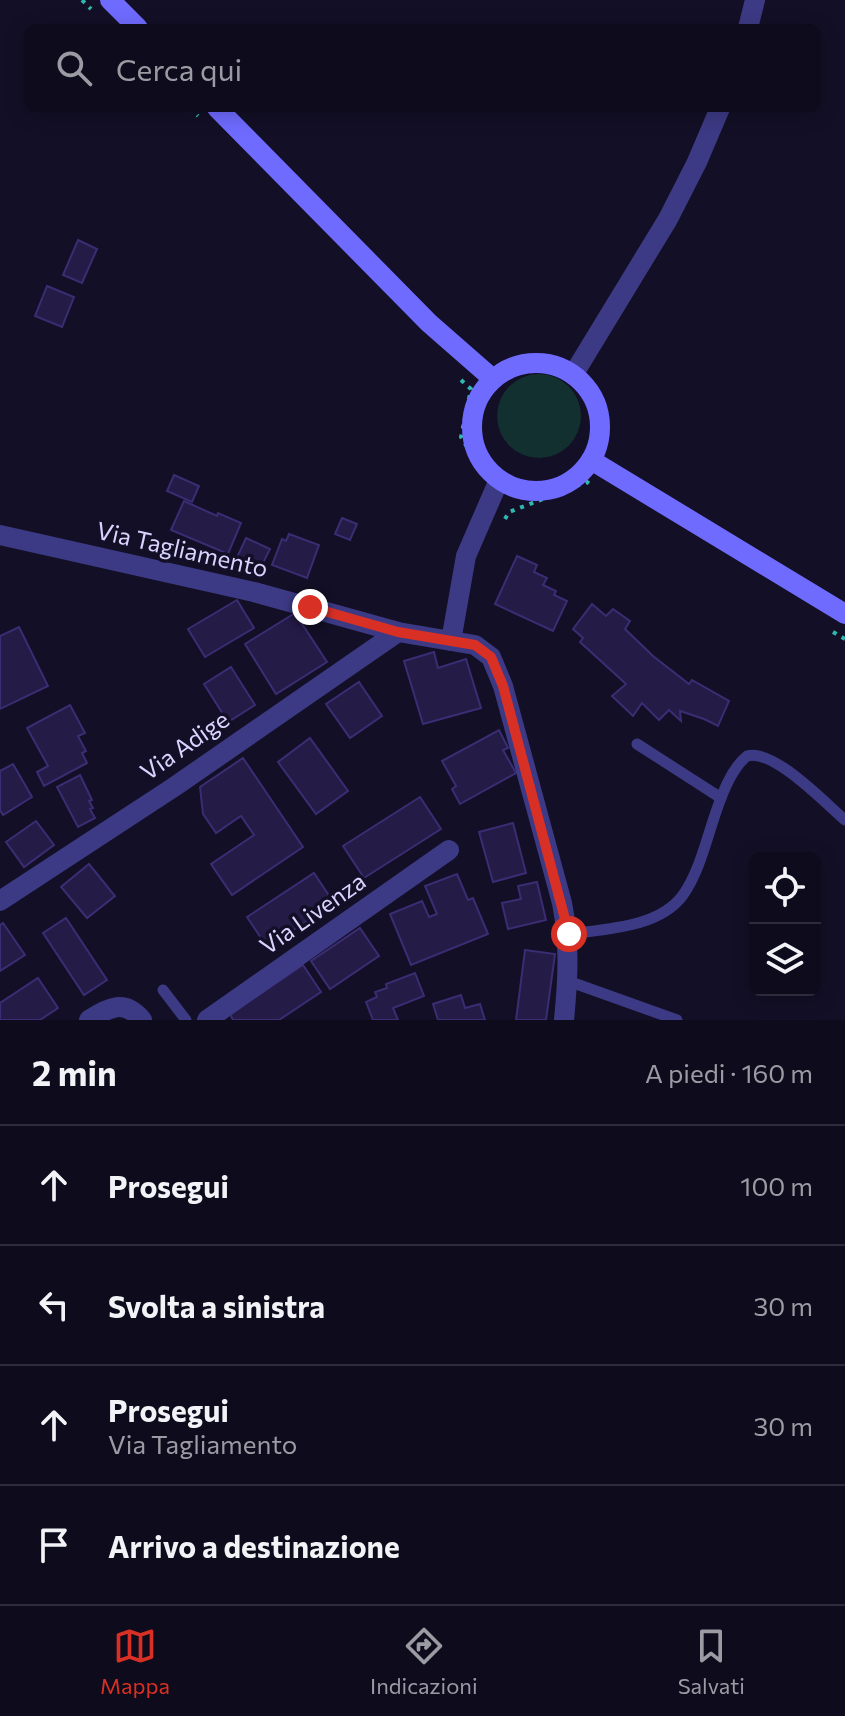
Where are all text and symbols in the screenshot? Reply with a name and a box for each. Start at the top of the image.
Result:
search box [24,24,821,112]
icon: search [52,46,96,90]
text: Cerca qui [116,50,242,87]
street label: Via Tagliamento [94,515,271,582]
route end [292,589,328,625]
street label: Via Adige [134,704,234,786]
map controls [749,852,821,996]
button: locate [749,852,821,924]
street label: Via Livenza [254,866,371,960]
route start [551,916,587,952]
button: layers [749,924,821,996]
text: 2 min [32,1051,117,1093]
text: A piedi · 160 m [645,1057,813,1088]
icon: ahead [32,1163,76,1207]
text: Prosegui [108,1167,229,1204]
text: 100 m [740,1170,813,1201]
icon: left [32,1283,76,1327]
text: Svolta a sinistra [108,1287,325,1324]
text: 30 m [754,1290,813,1321]
text: Prosegui [108,1391,229,1428]
icon: ahead [32,1403,76,1447]
text: 30 m [754,1410,813,1441]
text: Via Tagliamento [108,1428,297,1459]
icon: arrive [32,1523,76,1567]
text: Arrivo a destinazione [108,1527,400,1564]
tab: Mappa [100,1624,170,1699]
tab: Indicazioni [370,1624,478,1699]
tab: Salvati [678,1624,745,1699]

